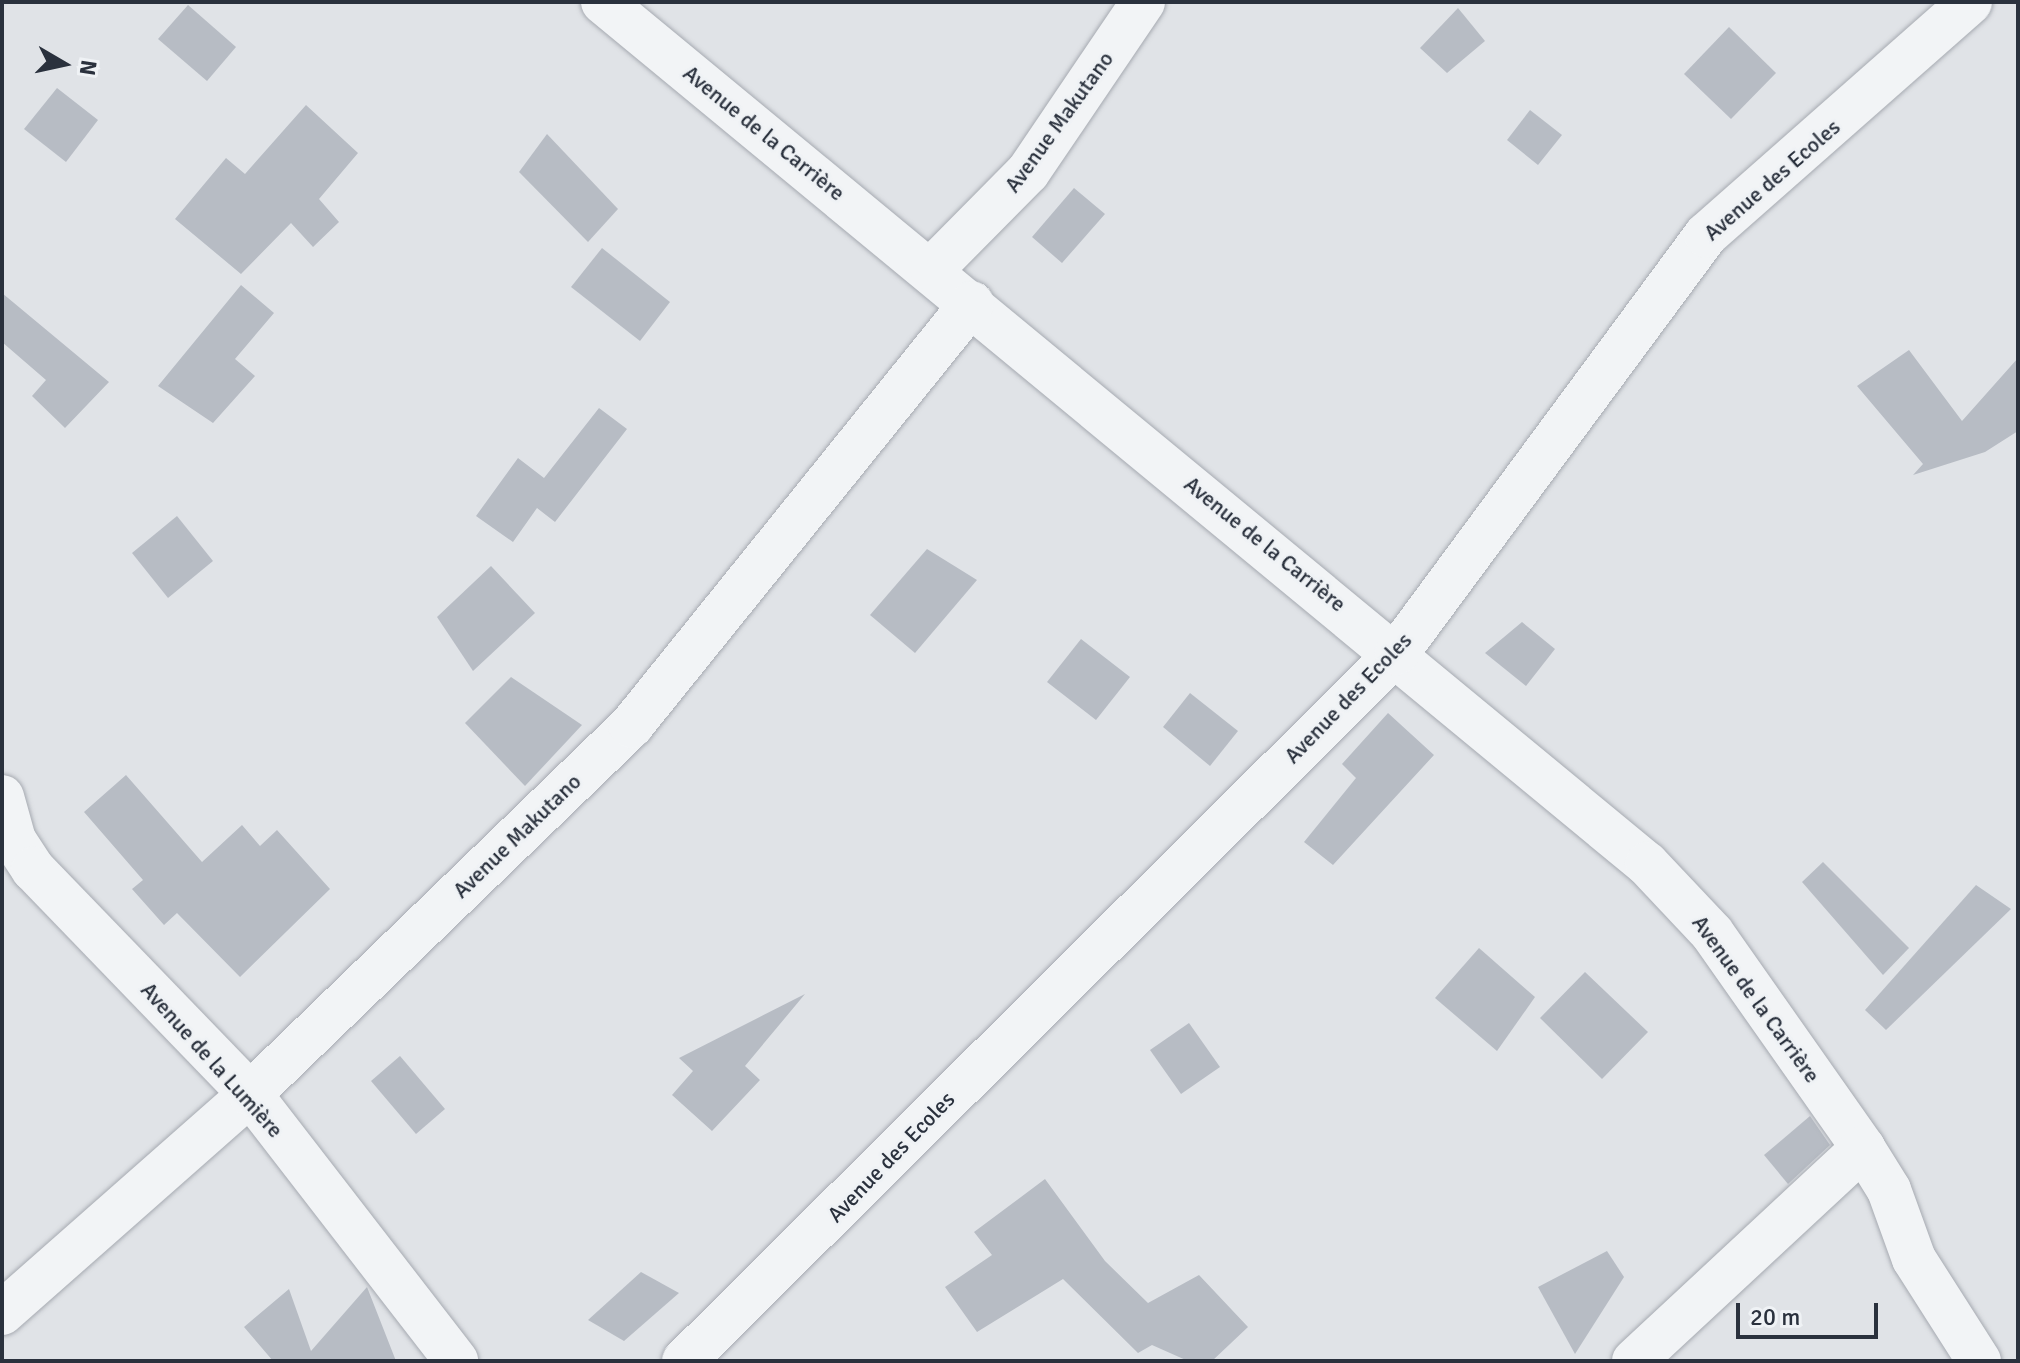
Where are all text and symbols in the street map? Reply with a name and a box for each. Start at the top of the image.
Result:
north arrow [24,24,104,104]
street label: Avenue Makutano [999,46,1119,198]
text: N [74,58,103,78]
street label: Avenue de la Carrière [678,60,850,206]
street label: Avenue des Ecoles [1699,114,1845,246]
street label: Avenue de la Carrière [1179,471,1351,617]
street label: Avenue des Ecoles [1279,627,1417,769]
street label: Avenue Makutano [448,768,586,904]
street label: Avenue de la Carrière [1686,910,1826,1088]
street label: Avenue de la Lumière [135,977,289,1143]
street label: Avenue des Ecoles [822,1086,960,1228]
scale bar [1740,1287,1882,1337]
text: 20 m [1750,1302,1800,1332]

